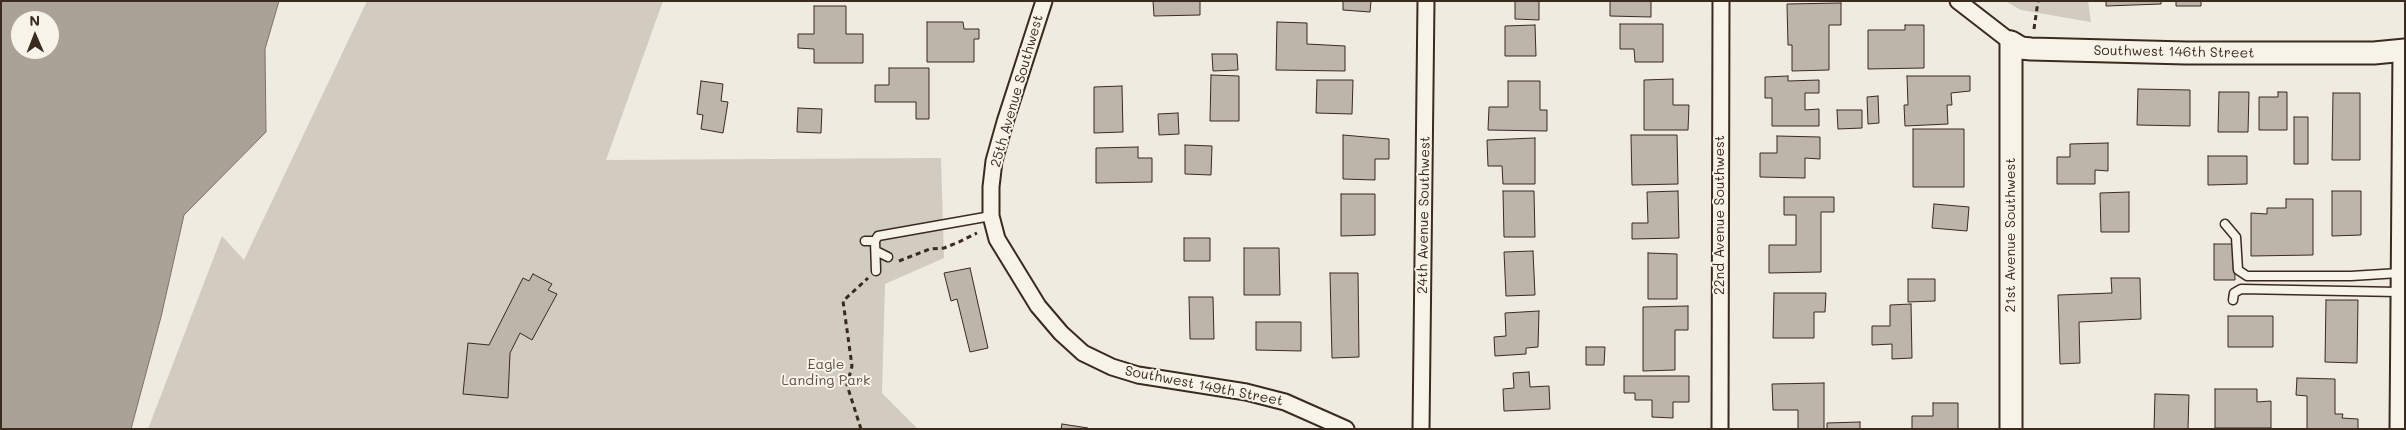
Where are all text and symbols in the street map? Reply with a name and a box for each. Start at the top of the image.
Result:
north arrow [10,10,60,60]
text: N [29,11,40,30]
street label: 25th Avenue Southwest [987,13,1047,169]
street label: Southwest 146th Street [2093,42,2255,62]
street label: 22nd Avenue Southwest [1712,135,1728,295]
street label: 24th Avenue Southwest [1414,136,1434,294]
street label: 21st Avenue Southwest [2003,158,2019,312]
park label: Eagle Landing Park [781,357,871,390]
street label: Southwest 149th Street [1124,362,1284,410]

